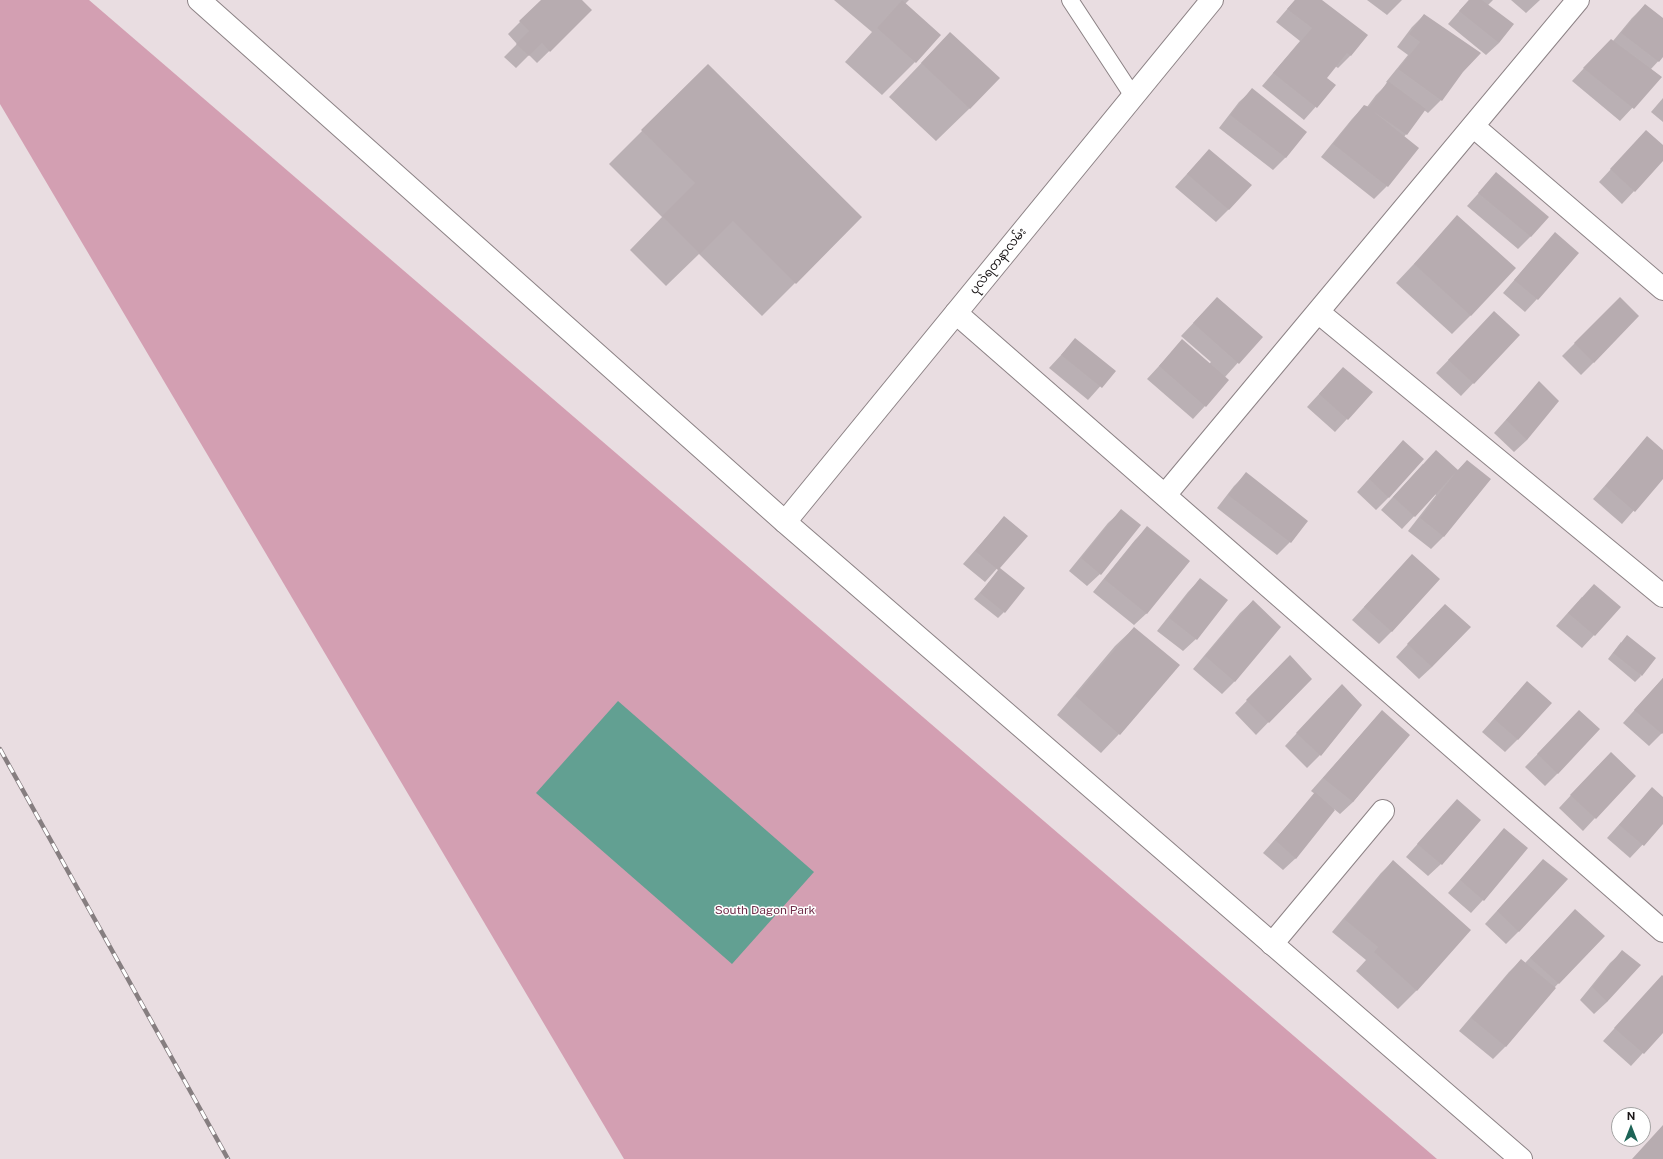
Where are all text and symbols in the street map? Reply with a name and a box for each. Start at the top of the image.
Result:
street label: ပုလဲရတနာလမ်း [967,225,1029,297]
park label: South Dagon Park [715,903,815,917]
north arrow [1611,1107,1651,1147]
text: N [1627,1110,1635,1122]

